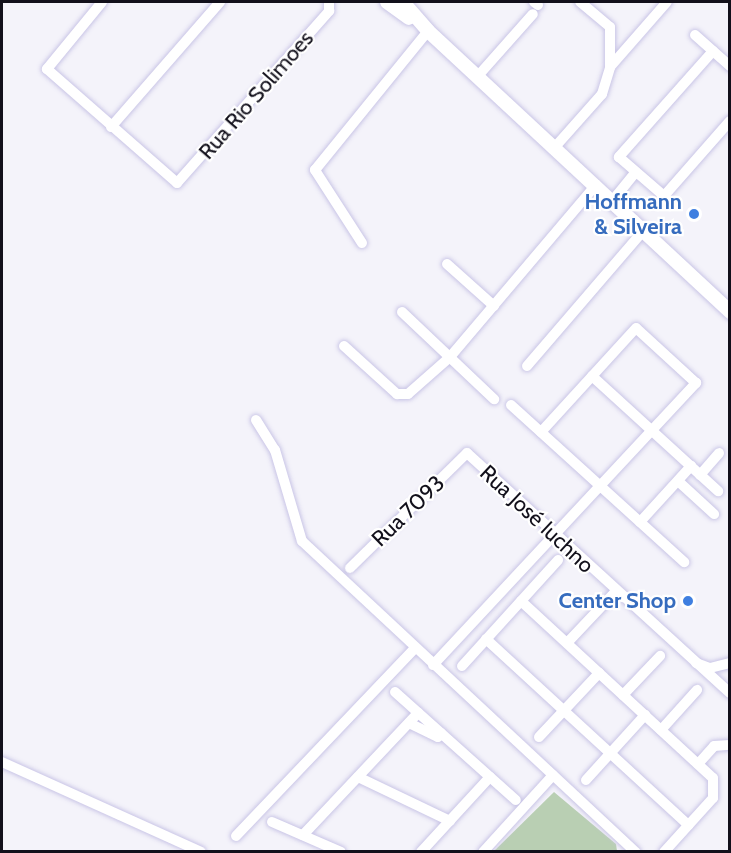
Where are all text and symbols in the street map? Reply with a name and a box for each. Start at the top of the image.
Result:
street label: Rua Rio Solimoes [193,25,319,165]
place label: Hoffmann & Silveira [585,188,682,240]
marker: Hoffmann & Silveira [687,207,701,221]
street label: Rua José Iuchno [475,460,599,578]
street label: Rua 7093 [366,470,450,552]
place label: Center Shop [558,588,676,614]
marker: Center Shop [681,594,695,608]

